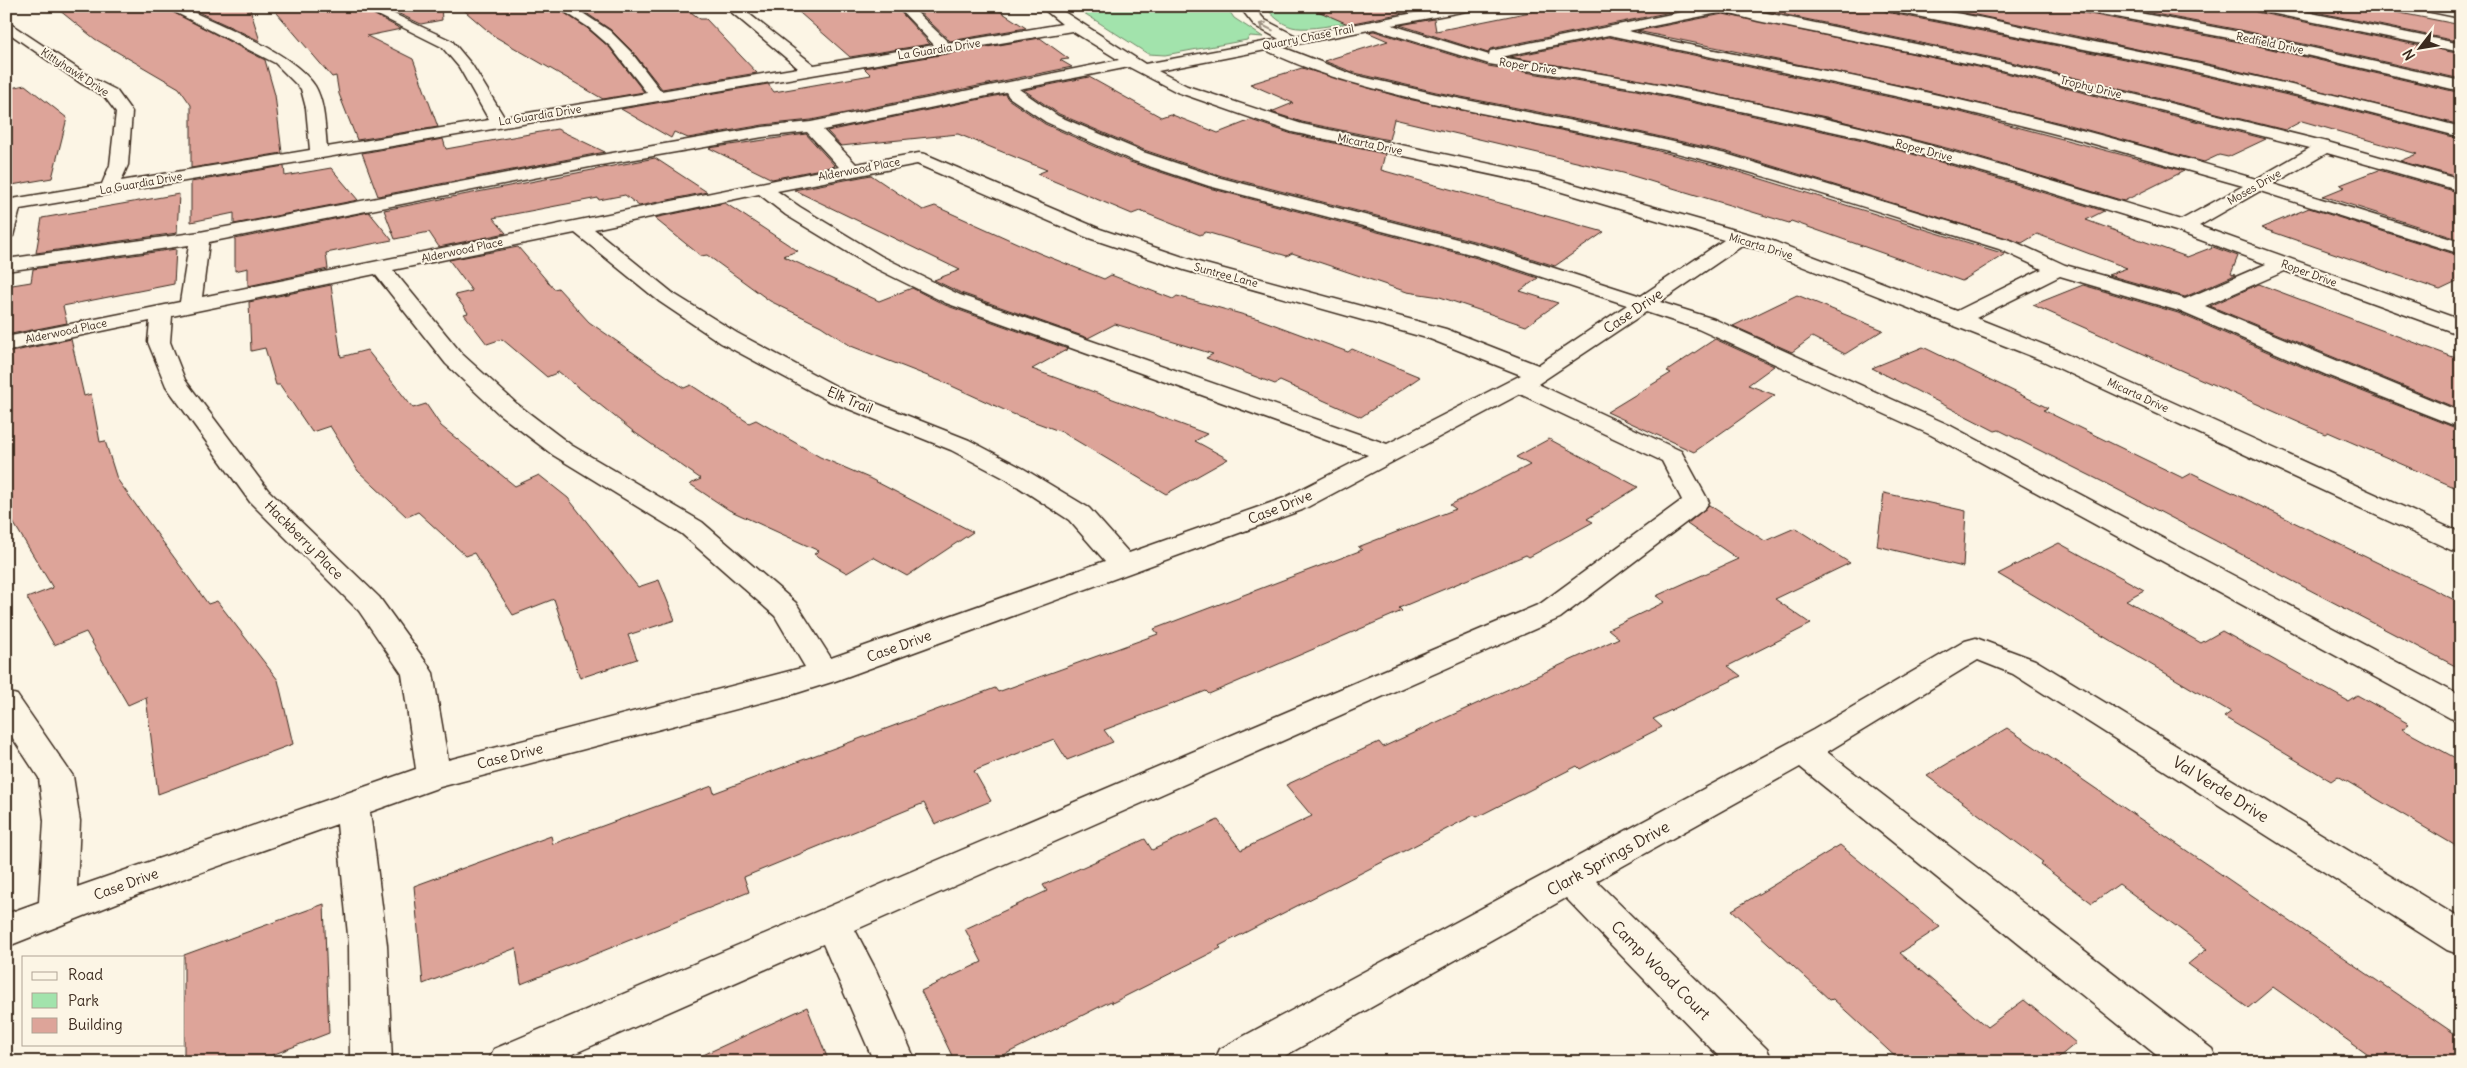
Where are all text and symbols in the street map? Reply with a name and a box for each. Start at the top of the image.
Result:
one-way arrow [1259,21,1274,31]
street label: Quarry Chase Trail [1261,21,1355,53]
north arrow [2394,22,2444,72]
street label: Redfield Drive [2235,29,2305,57]
street label: La Guardia Drive [897,36,981,62]
street label: Kittyhawk Drive [38,45,112,99]
text: N [2399,46,2419,63]
street label: Roper Drive [1498,55,1558,77]
street label: Trophy Drive [2059,73,2123,101]
street label: La Guardia Drive [498,102,582,128]
street label: Micarta Drive [1336,130,1404,158]
street label: Roper Drive [1894,136,1954,164]
street label: Alderwood Place [817,154,901,184]
street label: Moses Drive [2225,166,2283,208]
street label: La Guardia Drive [99,169,183,197]
street label: Micarta Drive [1727,230,1795,262]
street label: Alderwood Place [420,235,504,265]
street label: Roper Drive [2279,256,2339,290]
street label: Suntree Lane [1192,260,1260,290]
street label: Case Drive [1600,285,1666,337]
street label: Alderwood Place [24,316,108,346]
street label: Micarta Drive [2105,375,2171,415]
street label: Elk Trail [824,382,876,418]
street label: Case Drive [1245,486,1315,528]
street label: Hackberry Place [261,497,347,583]
street label: Case Drive [864,626,934,666]
street label: Case Drive [475,739,545,773]
street label: Val Verde Drive [2169,751,2273,827]
street label: Clark Springs Drive [1543,816,1673,900]
street label: Case Drive [91,864,161,904]
street label: Camp Wood Court [1607,916,1715,1024]
legend [22,956,185,1046]
text: Road [68,965,103,984]
text: Park [68,991,99,1010]
text: Building [68,1015,123,1034]

